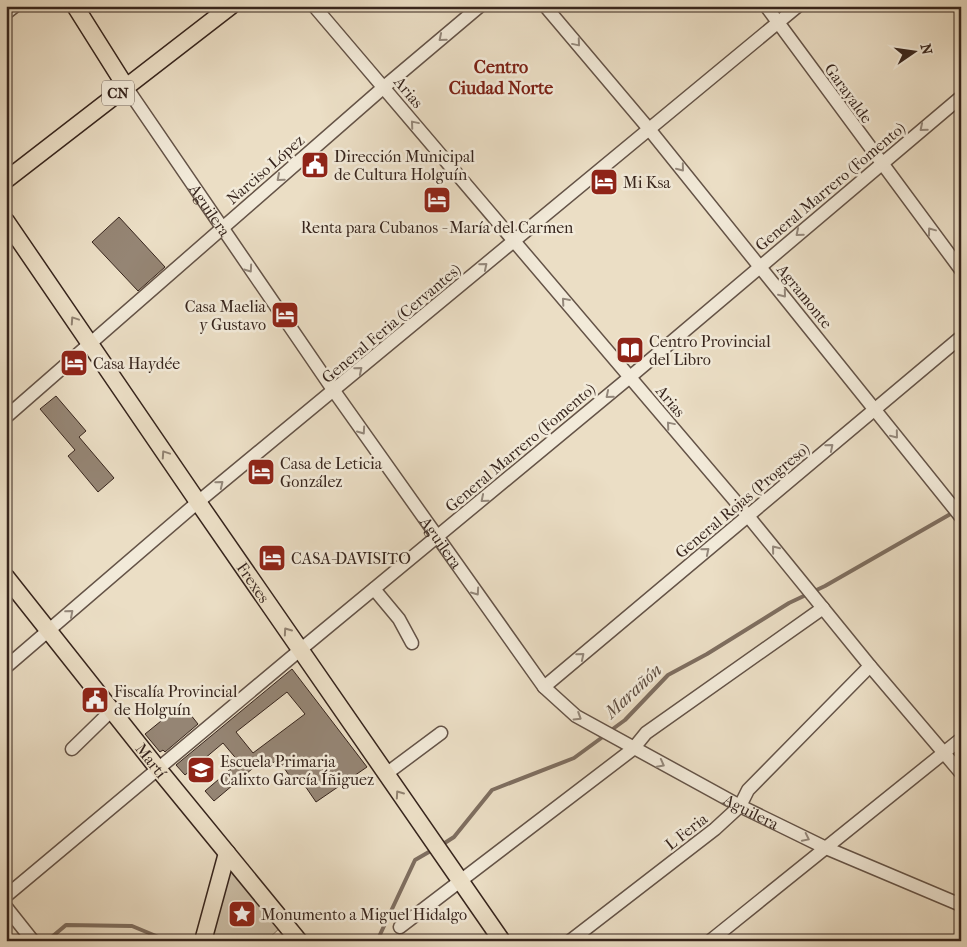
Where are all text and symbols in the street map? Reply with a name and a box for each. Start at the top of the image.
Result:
north arrow [890,28,940,78]
one-way arrow [439,32,448,41]
one-way arrow [571,38,580,47]
text: N [917,42,936,57]
district label: Centro Ciudad Norte [449,57,553,99]
street label: Garayalde [821,60,877,127]
street label: Arias [389,72,427,112]
road number: CN [102,80,134,106]
street label: General Marrero (Fomento) [751,118,909,255]
one-way arrow [412,121,420,130]
one-way arrow [920,123,929,132]
street label: Narciso López [223,130,308,208]
place label: Dirección Municipal de Cultura Holguín [334,147,475,184]
public building icon: Dirección Municipal de Cultura Holguín [300,150,330,180]
one-way arrow [676,162,684,171]
hotel icon: Mi Ksa [589,167,619,197]
one-way arrow [276,172,285,181]
place label: Mi Ksa [623,173,671,192]
street label: Aguilera [185,180,235,241]
hotel icon: Renta para Cubanos - María del Carmen [422,185,452,215]
place label: Renta para Cubanos - María del Carmen [301,218,574,237]
one-way arrow [796,227,805,236]
one-way arrow [929,228,937,237]
street label: General Feria (Cervantes) [318,260,465,387]
street label: Agramonte [772,260,836,332]
one-way arrow [243,263,252,273]
one-way arrow [478,264,487,272]
one-way arrow [777,289,786,298]
place label: Casa Maelia y Gustavo [185,297,267,334]
one-way arrow [561,298,570,307]
hotel icon: Casa Maelia y Gustavo [270,300,300,330]
one-way arrow [70,316,80,325]
place label: Centro Provincial del Libro [649,332,771,369]
library icon: Centro Provincial del Libro [615,335,645,365]
hotel icon: Casa Haydée [59,348,89,378]
place label: Casa Haydée [93,354,180,373]
one-way arrow [353,368,362,376]
street label: General Marrero (Fomento) [441,379,599,516]
street label: Arias [651,381,689,421]
one-way arrow [605,389,614,398]
one-way arrow [668,422,676,431]
one-way arrow [356,425,365,435]
one-way arrow [890,429,898,438]
street label: General Rojas (Progreso) [671,439,813,562]
one-way arrow [824,444,833,452]
one-way arrow [162,450,171,460]
place label: Casa de Leticia González [280,454,383,491]
hotel icon: Casa de Leticia González [246,457,276,487]
one-way arrow [214,482,223,490]
one-way arrow [480,493,489,502]
street label: Aguilera [415,512,466,573]
hotel icon: CASA-DAVISITO [257,543,287,573]
one-way arrow [772,546,780,555]
one-way arrow [700,548,709,557]
place label: CASA-DAVISITO [291,549,411,568]
street label: Frexes [233,559,274,607]
one-way arrow [470,586,479,596]
one-way arrow [64,610,73,619]
one-way arrow [284,627,293,637]
one-way arrow [576,652,585,661]
water label: Marañón [599,660,666,724]
place label: Fiscalía Provincial de Holguín [114,682,238,719]
public building icon: Fiscalía Provincial de Holguín [80,685,110,715]
one-way arrow [573,711,582,721]
street label: Martí [131,739,171,782]
place label: Escuela Primaria Calixto García Íñiguez [220,752,374,789]
school or university icon: Escuela Primaria Calixto García Íñiguez [186,755,216,785]
one-way arrow [656,758,665,768]
street label: Aguilera [719,789,782,834]
one-way arrow [396,790,405,800]
street label: L Feria [661,809,712,854]
one-way arrow [801,832,810,842]
place icon: Monumento a Miguel Hidalgo [227,899,257,929]
place label: Monumento a Miguel Hidalgo [261,905,467,924]

